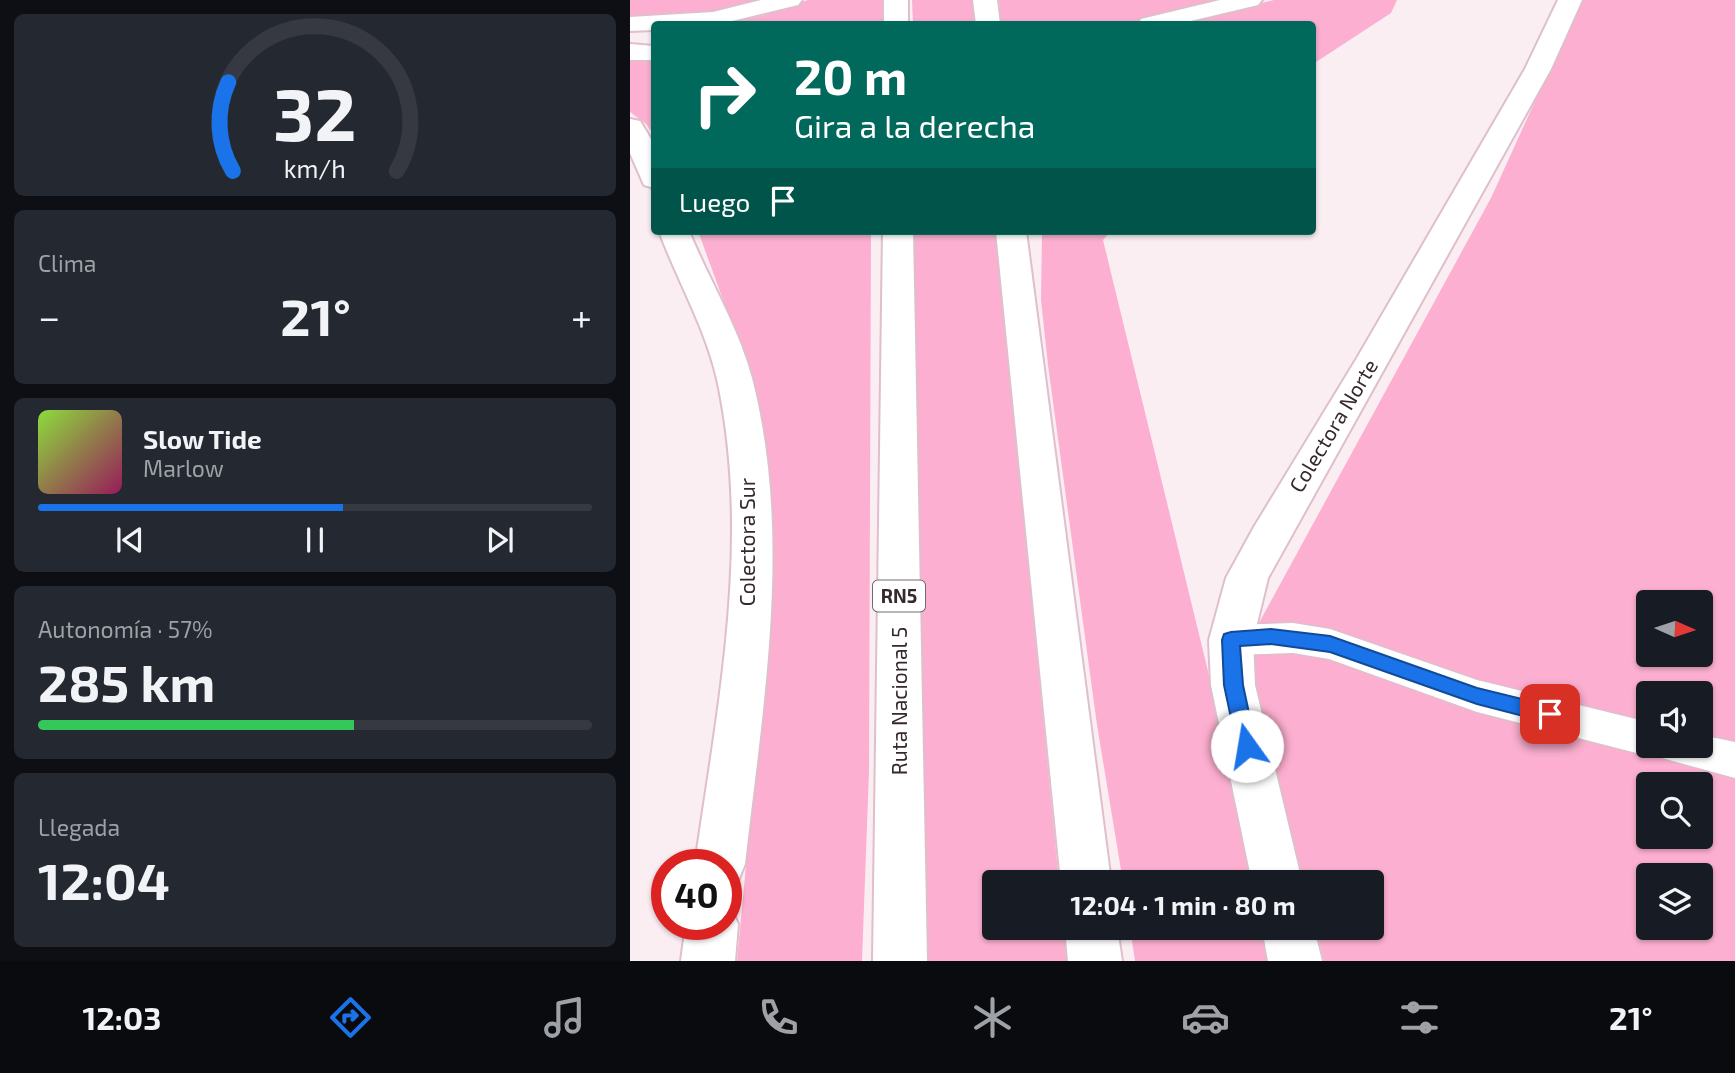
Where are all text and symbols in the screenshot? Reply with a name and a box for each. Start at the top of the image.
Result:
text: 20 m [794,46,907,105]
icon: right [679,49,770,140]
text: 32 [273,68,357,156]
text: Gira a la derecha [794,106,1035,144]
text: km/h [284,153,346,183]
icon: arrive [764,182,802,220]
text: Luego [679,186,750,217]
text: Clima [38,249,96,277]
text: 21° [280,284,351,346]
text: − [38,293,60,339]
text: + [571,293,592,339]
street label: Colectora Norte [1283,354,1382,496]
text: Slow Tide [143,423,262,454]
text: Marlow [143,454,224,482]
street label: Colectora Sur [734,477,759,606]
icon: previous [111,521,149,559]
icon: pause [296,521,334,559]
icon: next [481,521,519,559]
road number: RN5 [873,580,925,611]
north arrow [1636,590,1713,667]
map controls [1636,590,1713,940]
text: Autonomía · 57% [38,615,213,643]
street label: Ruta Nacional 5 [886,627,911,775]
text: 285 km [38,650,215,712]
button: sound [1636,681,1713,758]
pin [1520,684,1580,744]
icon: arrive [1531,695,1569,733]
position arrow [1210,709,1284,783]
button: search [1636,772,1713,849]
text: Llegada [38,813,120,841]
text: 12:04 [38,848,170,910]
speed limit sign: 40 [651,849,742,940]
button: layers [1636,863,1713,940]
text: 12:04 · 1 min · 80 m [1070,889,1296,920]
icon: directions [326,993,375,1042]
icon: music [540,993,589,1042]
icon: phone [754,993,803,1042]
icon: climate [968,993,1017,1042]
icon: car [1181,993,1230,1042]
icon: filters [1395,993,1444,1042]
text: 12:03 [82,998,161,1036]
text: 21° [1609,998,1653,1036]

